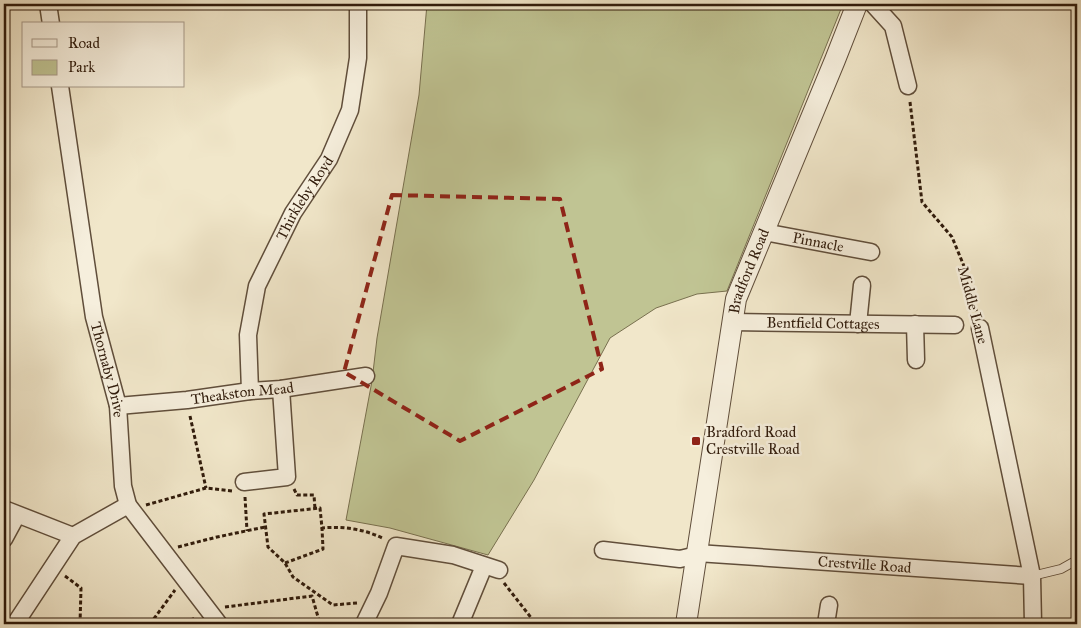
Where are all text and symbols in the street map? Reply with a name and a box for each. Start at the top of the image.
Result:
legend [22,22,185,88]
text: Road [68,34,100,52]
text: Park [68,58,95,76]
street label: Thirkleby Royd [272,152,338,243]
street label: Bradford Road [725,226,773,315]
street label: Pinnacle [791,228,845,256]
street label: Middle Lane [954,264,992,346]
street label: Bentfield Cottages [766,313,880,333]
street label: Thornaby Drive [87,320,128,418]
street label: Theakston Mead [190,378,295,408]
place label: Bradford Road Crestville Road [706,423,800,458]
marker: Bradford Road Crestville Road [690,435,702,447]
street label: Crestville Road [817,552,912,577]

